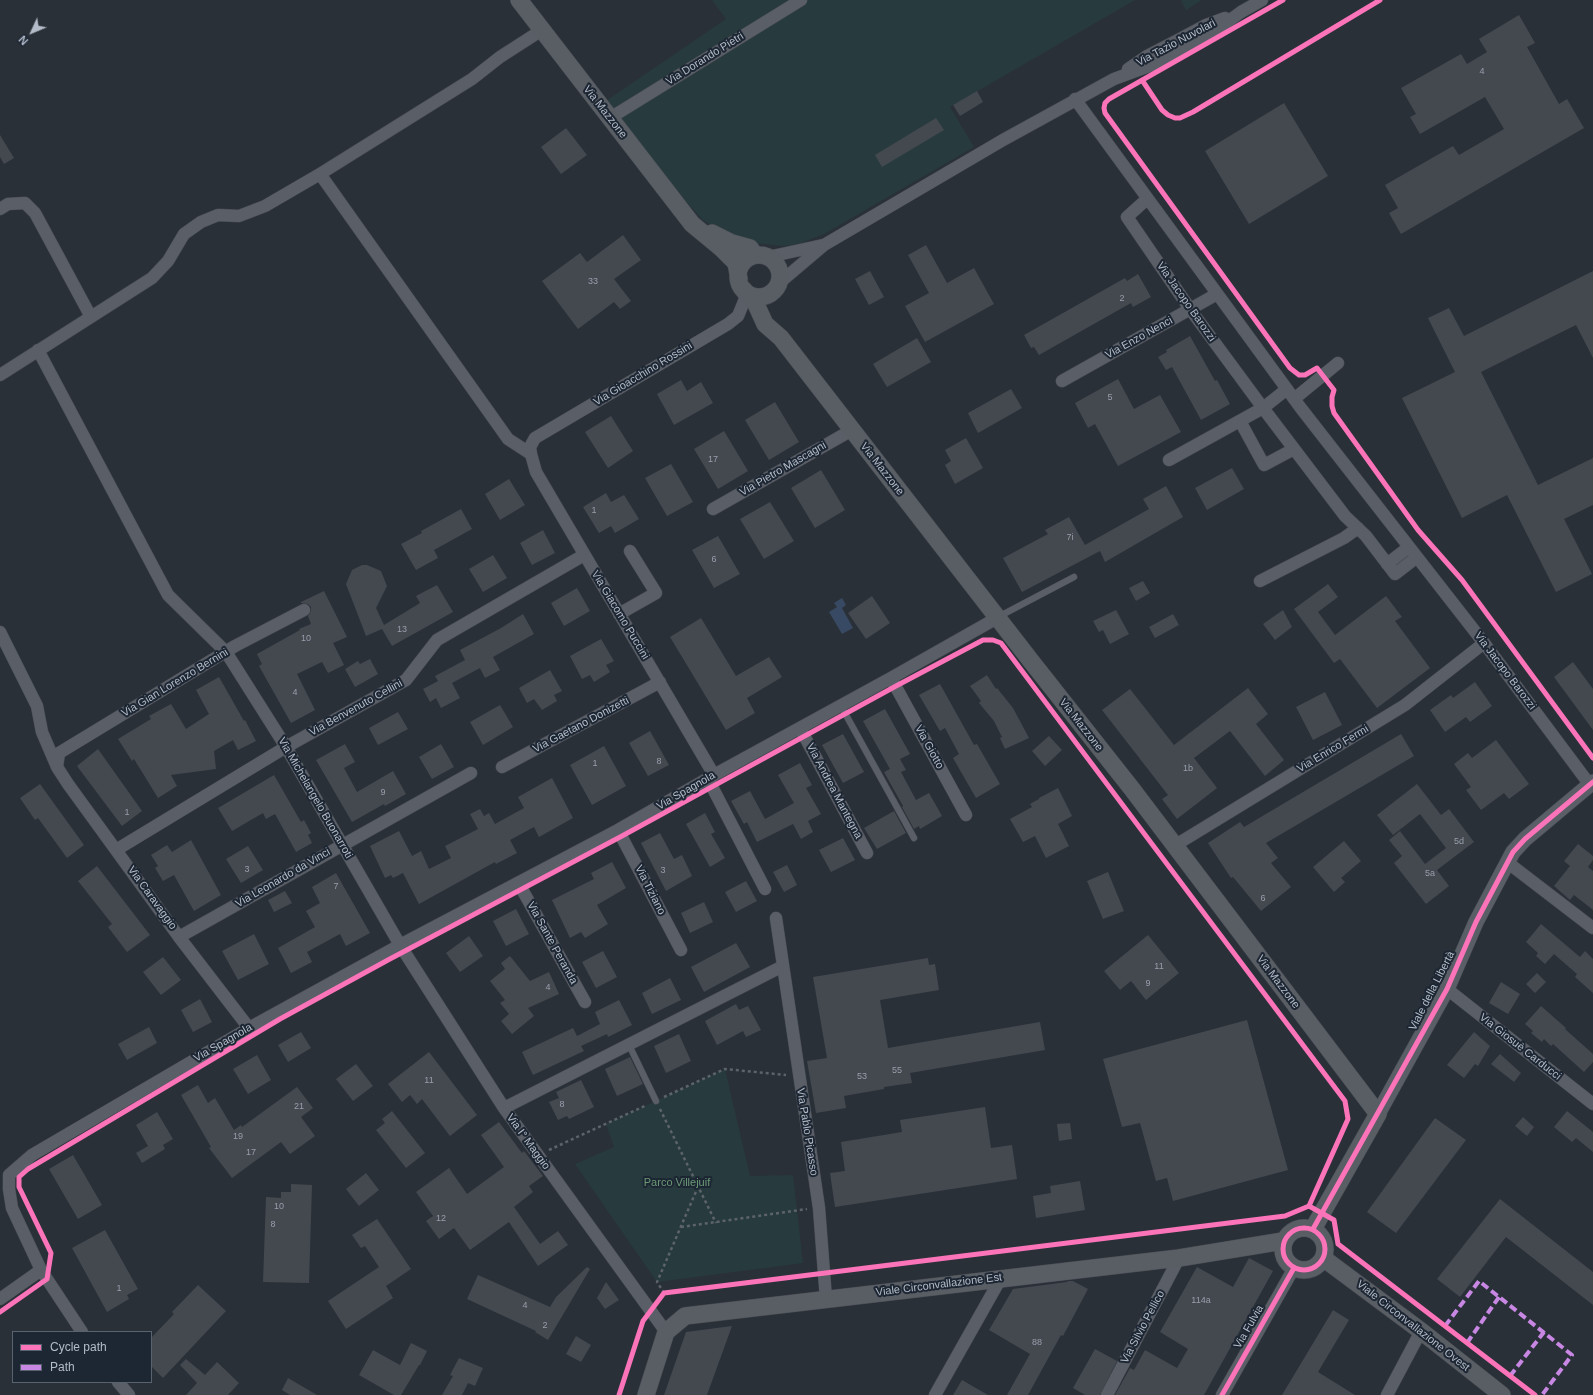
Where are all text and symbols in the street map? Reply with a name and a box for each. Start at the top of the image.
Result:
north arrow [12,12,52,52]
street label: Via Tazio Nuvolari [1134,17,1218,69]
street label: Via Dorando Pietri [664,30,746,88]
text: N [16,33,30,47]
house number: 4 [1479,67,1485,77]
street label: Via Mazzone [580,83,630,141]
street label: Via Jacopo Barozzi [1154,260,1218,344]
house number: 33 [588,277,598,287]
house number: 2 [1119,294,1125,304]
street label: Via Enzo Nenci [1103,314,1175,362]
street label: Via Gioacchino Rossini [591,339,695,409]
house number: 5 [1107,393,1113,403]
street label: Via Pietro Mascagni [737,439,829,499]
street label: Via Mazzone [857,440,907,498]
house number: 17 [708,455,718,465]
house number: 1 [591,506,597,516]
house number: 7i [1066,533,1074,543]
house number: 6 [711,555,717,565]
street label: Via Giacomo Puccini [588,568,652,662]
house number: 13 [397,625,407,635]
street label: Via Jacopo Barozzi [1471,630,1539,712]
house number: 10 [301,634,311,644]
street label: Via Gian Lorenzo Bernini [119,646,231,720]
street label: Via Benvenuto Cellini [307,677,405,739]
house number: 4 [292,688,298,698]
street label: Via Gaetano Donizetti [531,694,631,756]
street label: Via Mazzone [1056,696,1106,754]
street label: Via Enrico Fermi [1295,722,1371,776]
street label: Via Giotto [912,723,946,771]
street label: Via Michelangelo Buonarroti [275,735,355,861]
street label: Via Andrea Mantegna [803,741,865,841]
house number: 8 [656,757,662,767]
house number: 1 [592,759,598,769]
house number: 1b [1183,764,1193,774]
street label: Via Spagnola [654,769,718,813]
house number: 9 [380,788,386,798]
house number: 1 [124,808,130,818]
house number: 5d [1454,837,1464,847]
street label: Via Leonardo da Vinci [233,845,333,911]
street label: Via Tiziano [632,863,668,917]
street label: Via Caravaggio [125,864,179,932]
house number: 3 [244,865,250,875]
house number: 3 [660,866,666,876]
house number: 5a [1425,869,1435,879]
house number: 7 [333,882,339,892]
house number: 6 [1260,894,1266,904]
street label: Via Sante Peranda [524,900,580,986]
street label: Viale della Libertà [1406,949,1458,1033]
street label: Via Mazzone [1254,953,1302,1011]
house number: 11 [1154,962,1164,972]
house number: 9 [1145,979,1151,989]
house number: 4 [545,983,551,993]
street label: Via Giosuè Carducci [1477,1011,1563,1083]
street label: Via Spagnola [191,1021,255,1065]
house number: 55 [892,1066,902,1076]
house number: 53 [857,1072,867,1082]
house number: 11 [424,1076,434,1086]
street label: Via Pablo Picasso [794,1087,820,1177]
house number: 8 [559,1100,565,1110]
house number: 21 [294,1102,304,1112]
street label: Via I° Maggio [503,1112,553,1172]
house number: 19 [233,1132,243,1142]
house number: 17 [246,1148,256,1158]
park label: Parco Villejuif [644,1176,710,1190]
house number: 10 [274,1202,284,1212]
house number: 12 [436,1214,446,1224]
house number: 8 [270,1220,276,1230]
street label: Viale Circonvallazione Est [875,1271,1003,1299]
street label: Viale Circonvallazione Ovest [1354,1278,1472,1374]
house number: 1 [116,1284,122,1294]
street label: Via Silvio Pellico [1118,1288,1168,1366]
house number: 114a [1191,1296,1211,1306]
house number: 4 [522,1301,528,1311]
street label: Via Fulvia [1231,1303,1267,1351]
house number: 2 [542,1321,548,1331]
legend [12,1331,152,1383]
house number: 88 [1032,1338,1042,1348]
text: Cycle path [50,1340,107,1354]
text: Path [50,1360,75,1374]

